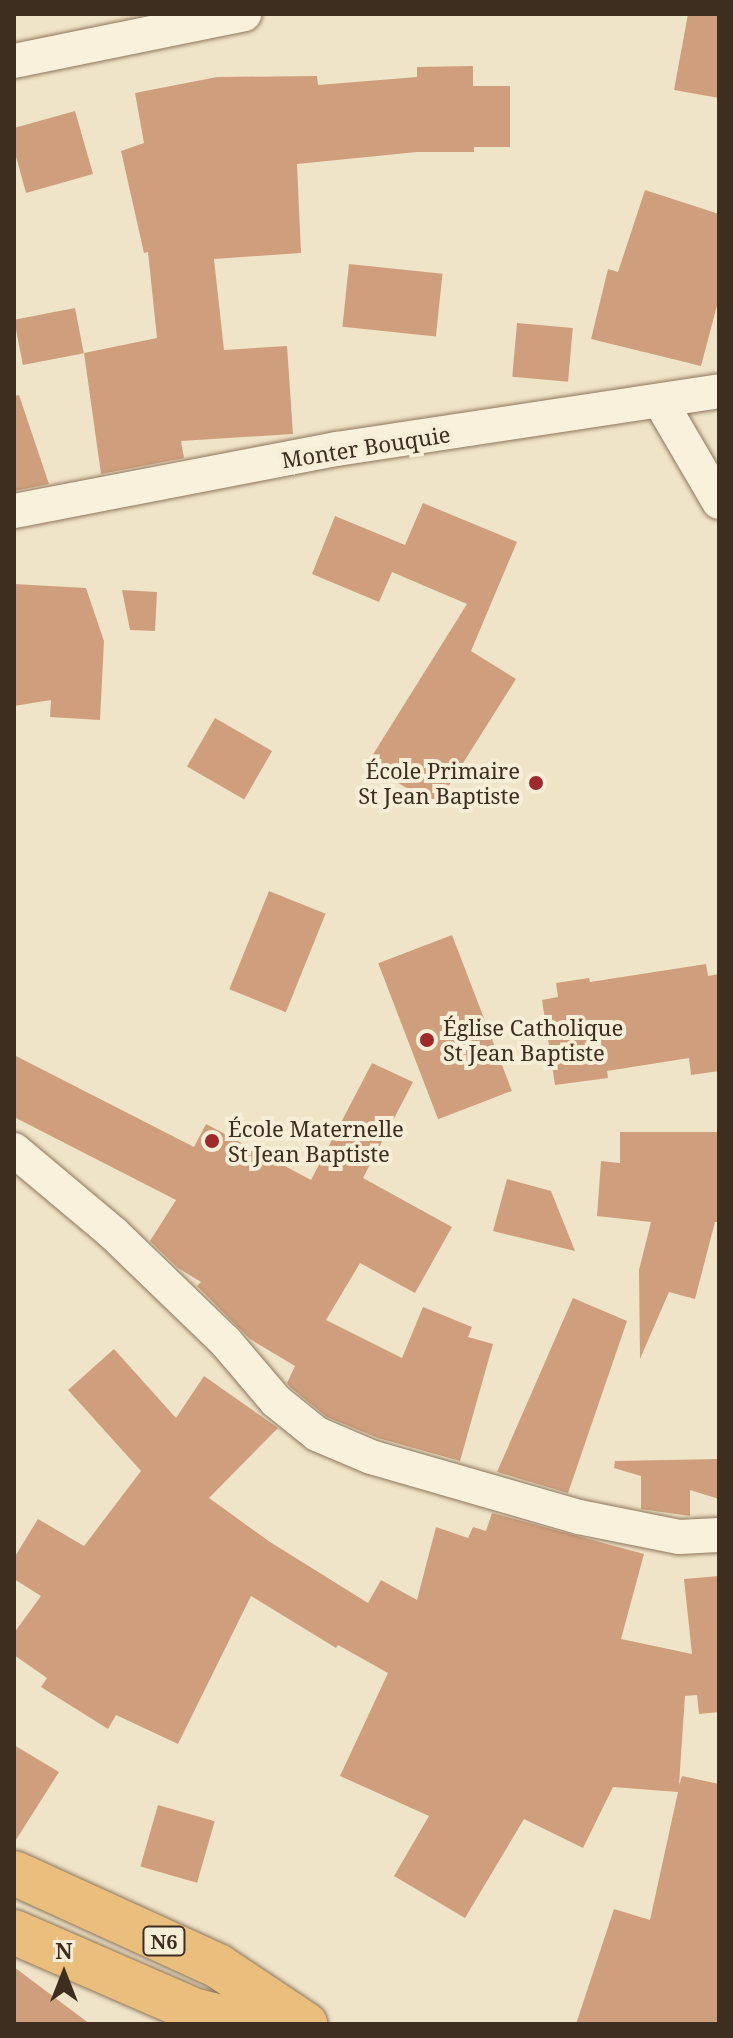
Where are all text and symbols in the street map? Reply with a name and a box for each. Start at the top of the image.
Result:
street label: Monter Bouquie [280,421,452,473]
place label: École Primaire St Jean Baptiste [358,757,520,808]
marker: École Primaire St Jean Baptiste [527,774,545,792]
place label: Église Catholique St Jean Baptiste [443,1014,623,1066]
marker: Église Catholique St Jean Baptiste [418,1031,436,1049]
place label: École Maternelle St Jean Baptiste [228,1115,404,1166]
marker: École Maternelle St Jean Baptiste [203,1132,221,1150]
road number: N6 [142,1925,186,1957]
north arrow [24,1934,104,2014]
text: N [55,1935,73,1965]

